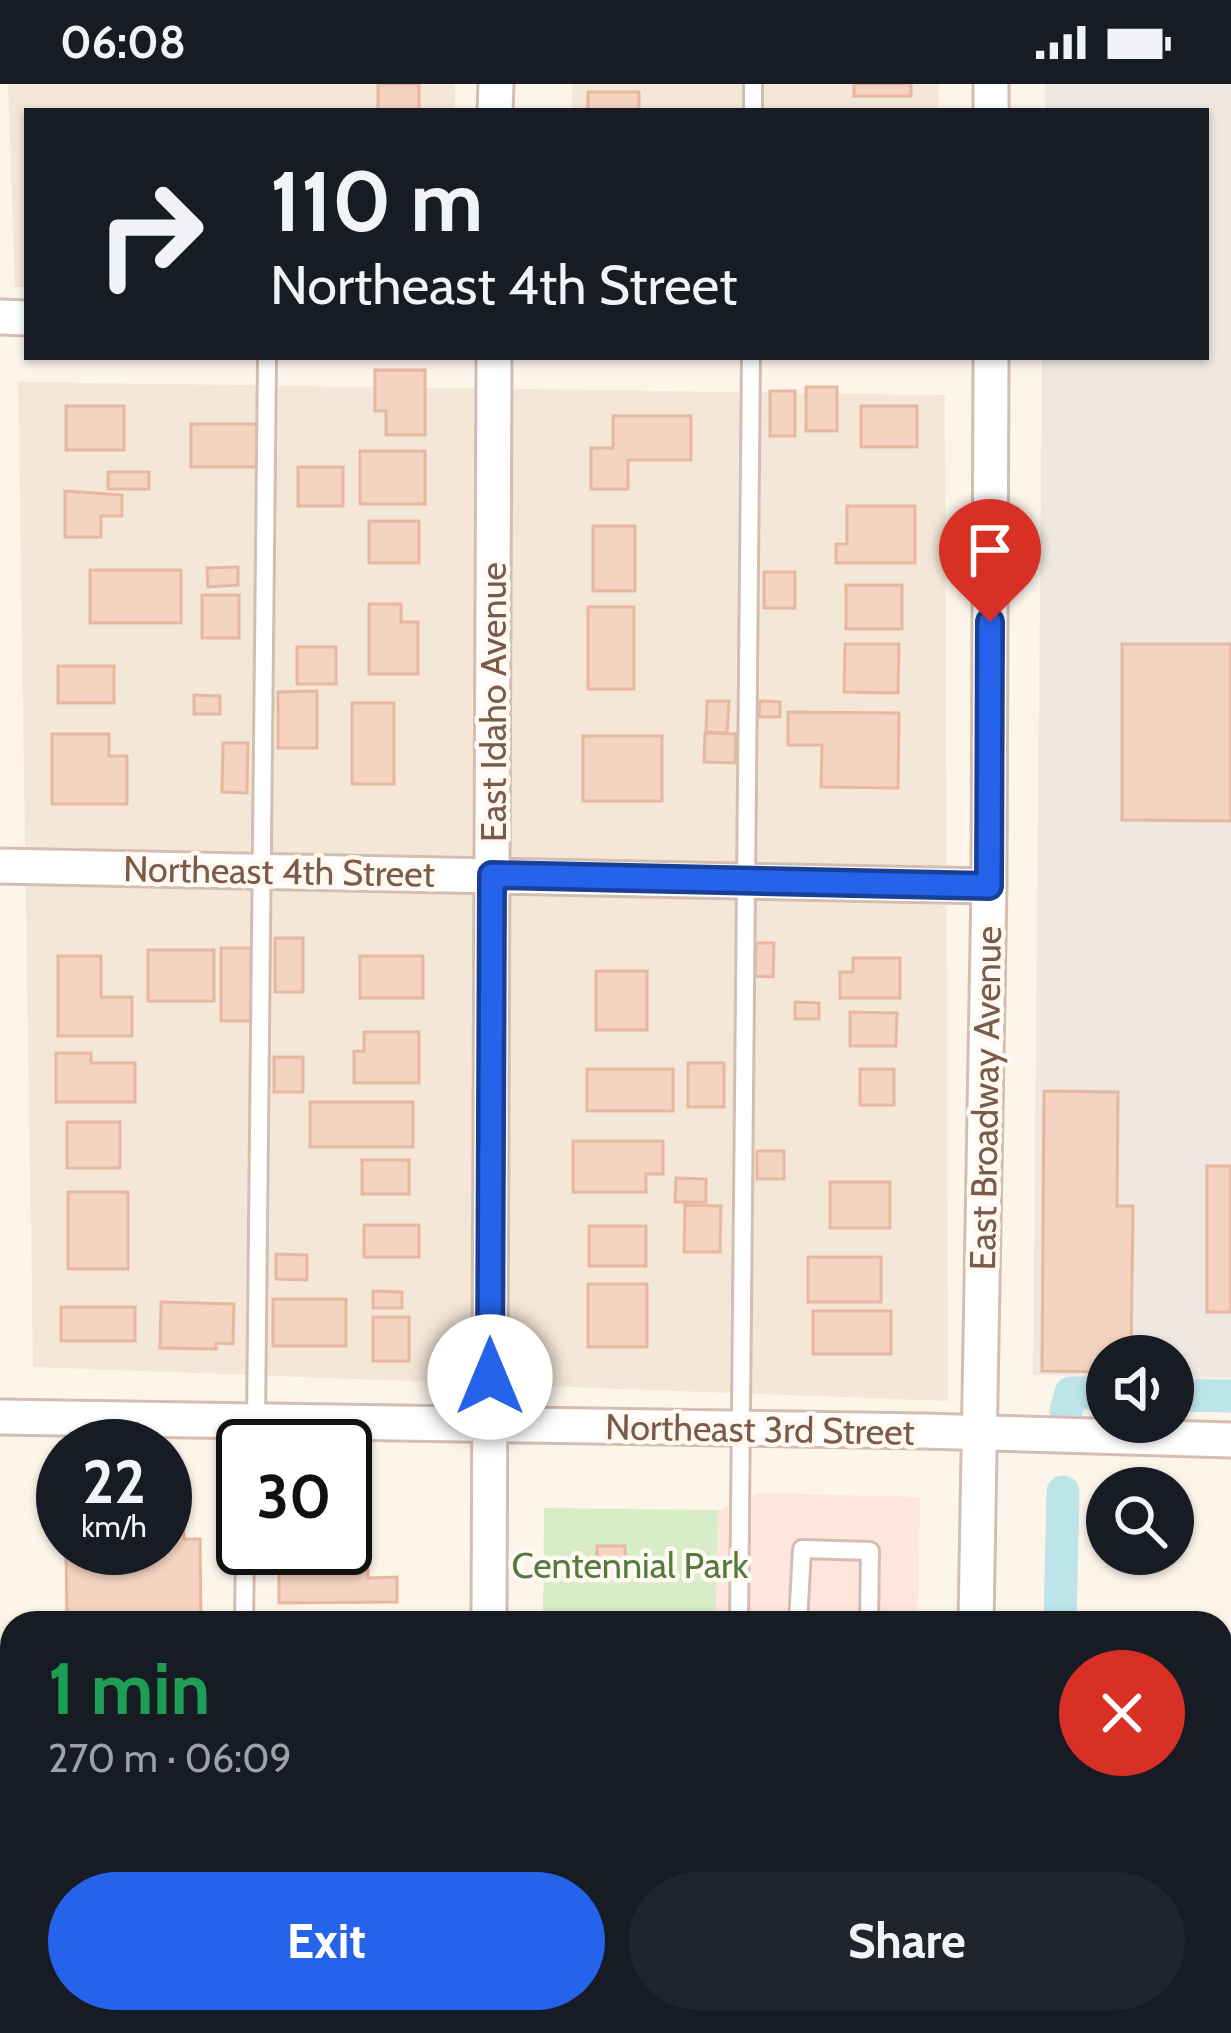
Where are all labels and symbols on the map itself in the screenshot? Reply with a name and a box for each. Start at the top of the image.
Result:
pin [939,499,1041,622]
street label: East Idaho Avenue [471,562,515,842]
street label: Northeast 4th Street [123,846,435,896]
street label: East Broadway Avenue [960,925,1010,1271]
position arrow [427,1314,553,1440]
street label: Northeast 3rd Street [605,1404,915,1454]
speed limit sign: 30 [216,1419,372,1575]
park label: Centennial Park [512,1543,749,1587]

